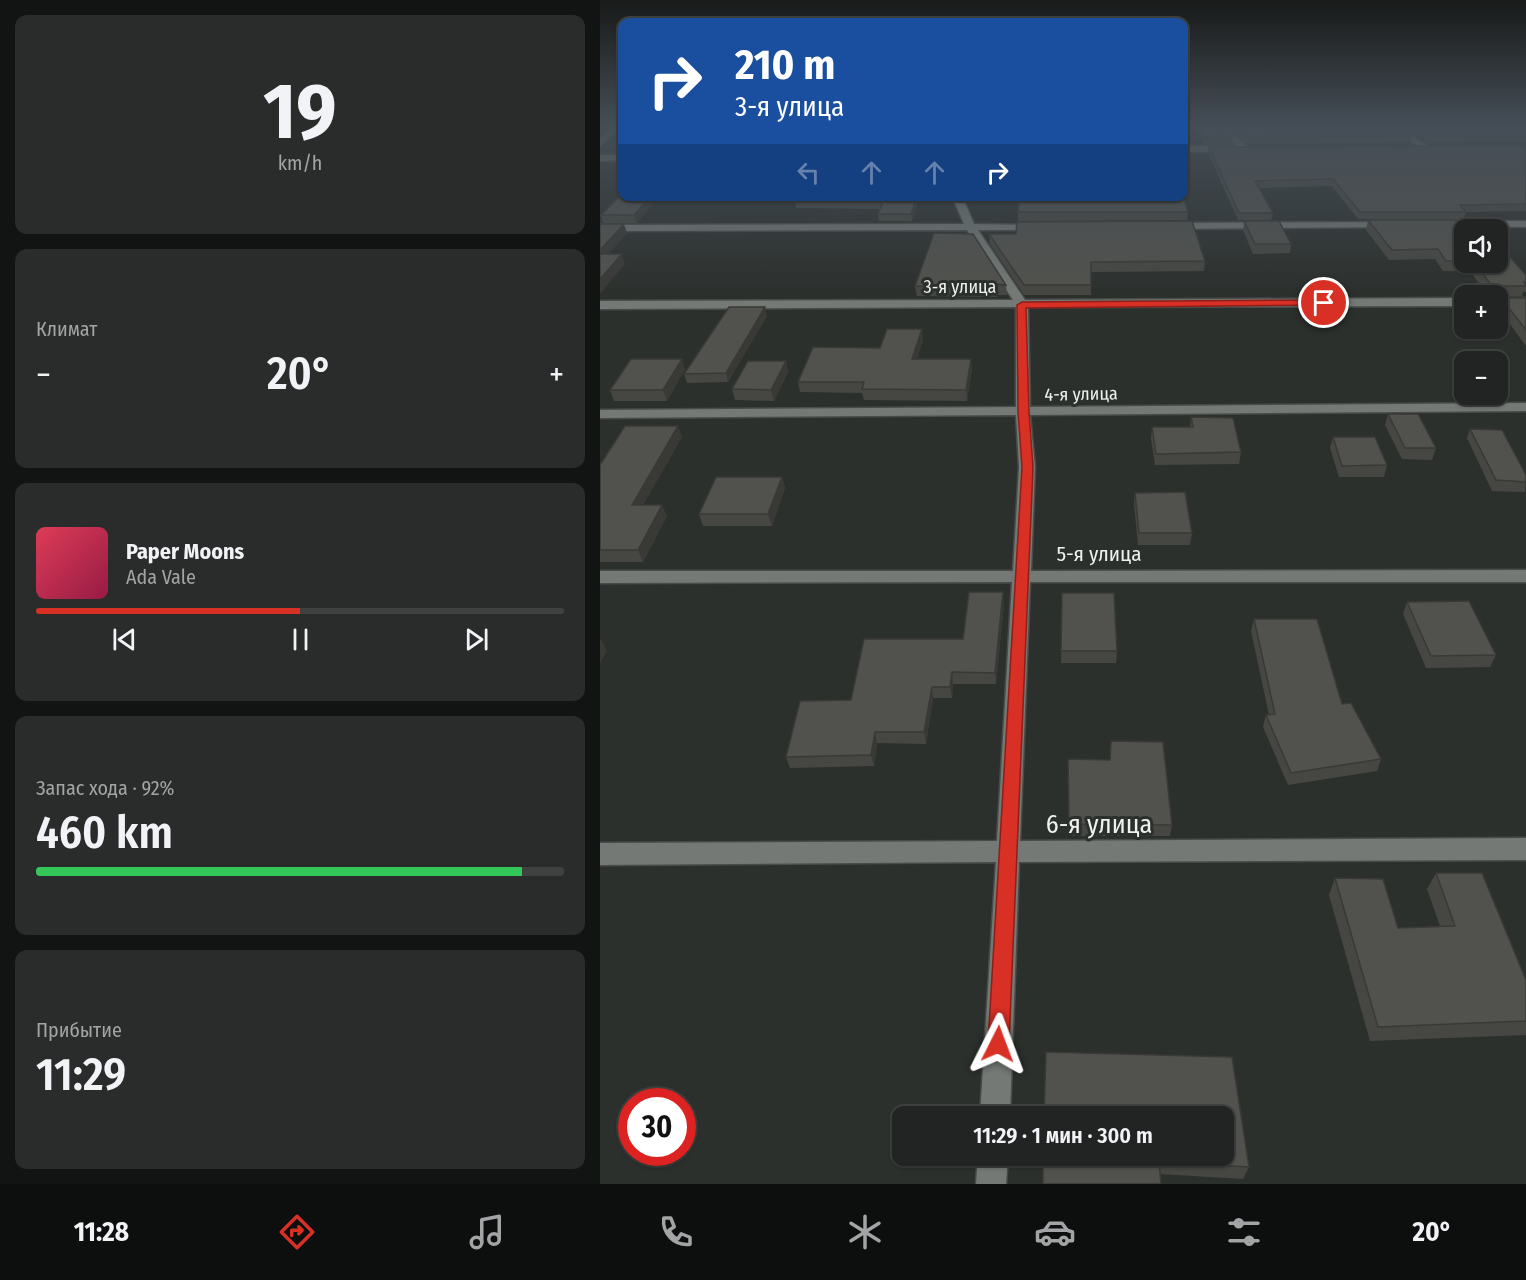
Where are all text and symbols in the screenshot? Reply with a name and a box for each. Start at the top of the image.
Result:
text: 210 m [735,40,835,90]
icon: right [636,42,714,120]
text: 19 [263,65,337,159]
text: 3-я улица [735,91,844,123]
text: km/h [278,151,322,175]
icon: left [792,156,825,189]
icon: ahead [855,156,888,189]
icon: ahead [918,156,951,189]
icon: right [981,156,1014,189]
map controls [1454,219,1508,405]
button: sound [1454,219,1508,273]
street label: 3-я улица [924,276,997,298]
pin [1298,277,1349,328]
button: + [1454,285,1508,339]
icon: arrive [1307,286,1340,319]
text: Климат [36,317,97,341]
text: 20° [267,347,333,401]
button: − [1454,351,1508,405]
text: − [36,355,51,395]
text: + [549,355,564,395]
street label: 4-я улица [1044,382,1118,406]
text: Paper Moons [126,538,244,565]
street label: 5-я улица [1056,541,1142,567]
text: Ada Vale [126,565,196,589]
icon: previous [108,623,141,656]
icon: pause [284,623,317,656]
icon: next [460,623,493,656]
text: Запас хода · 92% [36,776,175,800]
text: 460 km [36,806,173,860]
street label: 6-я улица [1046,809,1152,840]
position arrow [966,1012,1030,1076]
text: Прибытие [36,1018,122,1042]
text: 11:29 [36,1048,126,1102]
speed limit sign: 30 [618,1088,696,1166]
text: 11:29 · 1 мин · 300 m [973,1122,1153,1149]
icon: directions [276,1211,318,1253]
icon: music [466,1211,508,1253]
icon: phone [655,1211,697,1253]
icon: climate [844,1211,886,1253]
icon: car [1034,1211,1076,1253]
icon: filters [1223,1211,1265,1253]
text: 11:28 [74,1216,129,1248]
text: 20° [1412,1216,1452,1248]

